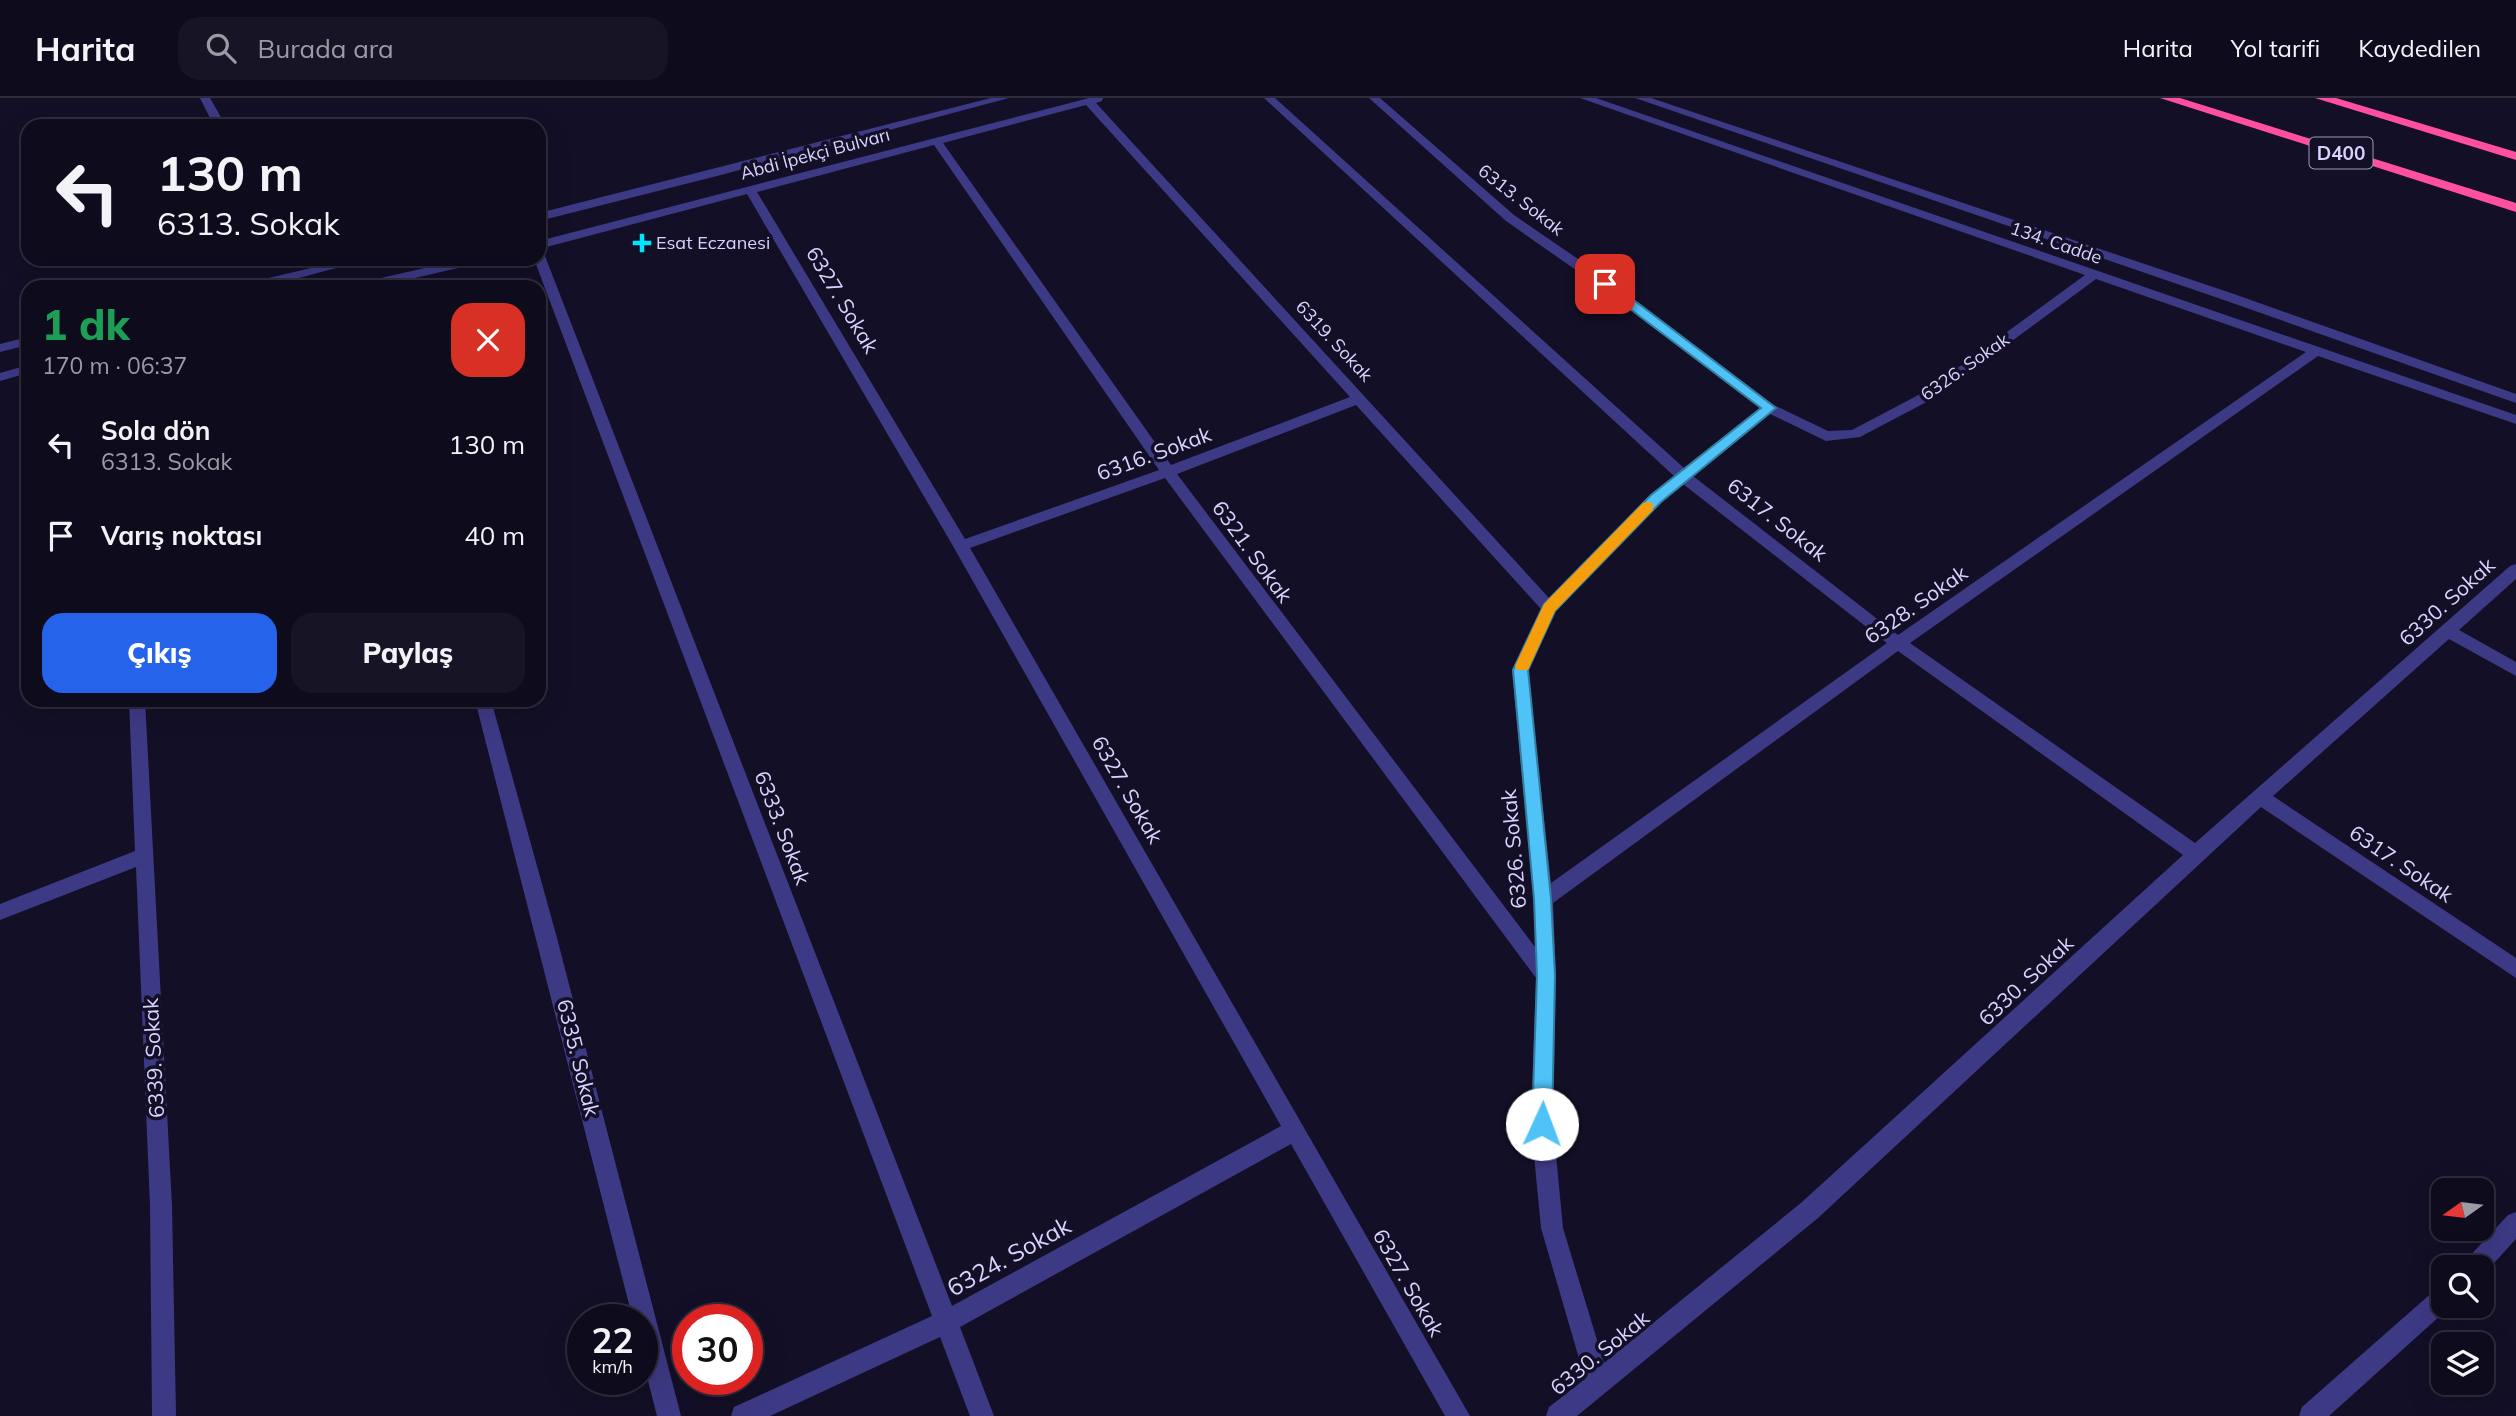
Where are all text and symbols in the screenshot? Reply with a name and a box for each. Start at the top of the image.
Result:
search box [178,17,668,80]
text: Harita [35,28,136,69]
icon: search [202,29,240,67]
text: Burada ara [258,32,394,65]
text: Harita [2123,33,2193,63]
text: Yol tarifi [2231,33,2320,63]
text: Kaydedilen [2358,33,2481,63]
street label: Abdi İpekçi Bulvarı [737,122,892,185]
road number: D400 [2310,138,2372,168]
text: 130 m [157,142,303,203]
icon: left [42,147,133,238]
street label: 6313. Sokak [1474,159,1569,241]
text: 6313. Sokak [157,203,340,243]
street label: 134. Cadde [2007,216,2105,269]
place label: Esat Eczanesi [656,231,770,254]
marker: Esat Eczanesi [634,235,650,251]
street label: 6327. Sokak [801,241,885,358]
pin [1575,254,1635,314]
icon: arrive [1586,265,1624,303]
street label: 6319. Sokak [1291,295,1378,387]
text: 1 dk [42,298,130,351]
button: close [451,303,525,377]
street label: 6326. Sokak [1916,327,2014,405]
text: 170 m · 06:37 [42,351,187,380]
text: Sola dön [101,414,210,447]
street label: 6316. Sokak [1093,420,1215,486]
icon: left [42,426,80,464]
text: 130 m [449,428,525,461]
text: 6313. Sokak [101,447,232,476]
street label: 6317. Sokak [1722,472,1833,566]
street label: 6321. Sokak [1207,495,1299,608]
icon: arrive [42,517,80,555]
text: Varış noktası [101,519,262,552]
text: 40 m [464,519,525,552]
street label: 6330. Sokak [2393,551,2500,651]
street label: 6328. Sokak [1859,559,1972,649]
button: Çıkış [42,613,277,693]
button: Paylaş [291,613,525,693]
street label: 6327. Sokak [1087,731,1169,848]
street label: 6333. Sokak [749,767,817,888]
street label: 6326. Sokak [1495,788,1531,910]
street label: 6317. Sokak [2345,819,2459,908]
street label: 6330. Sokak [1973,930,2078,1031]
street label: 6335. Sokak [552,996,606,1119]
street label: 6339. Sokak [137,997,169,1119]
position arrow [1505,1087,1579,1161]
north arrow [2431,1178,2494,1241]
map controls [2431,1178,2494,1395]
street label: 6324. Sokak [941,1209,1076,1302]
street label: 6327. Sokak [1368,1224,1450,1341]
button: search [2431,1255,2494,1318]
speed limit sign: 30 [672,1304,763,1395]
street label: 6330. Sokak [1545,1304,1654,1400]
text: 22 [591,1318,634,1362]
button: layers [2431,1332,2494,1395]
text: km/h [592,1355,633,1378]

